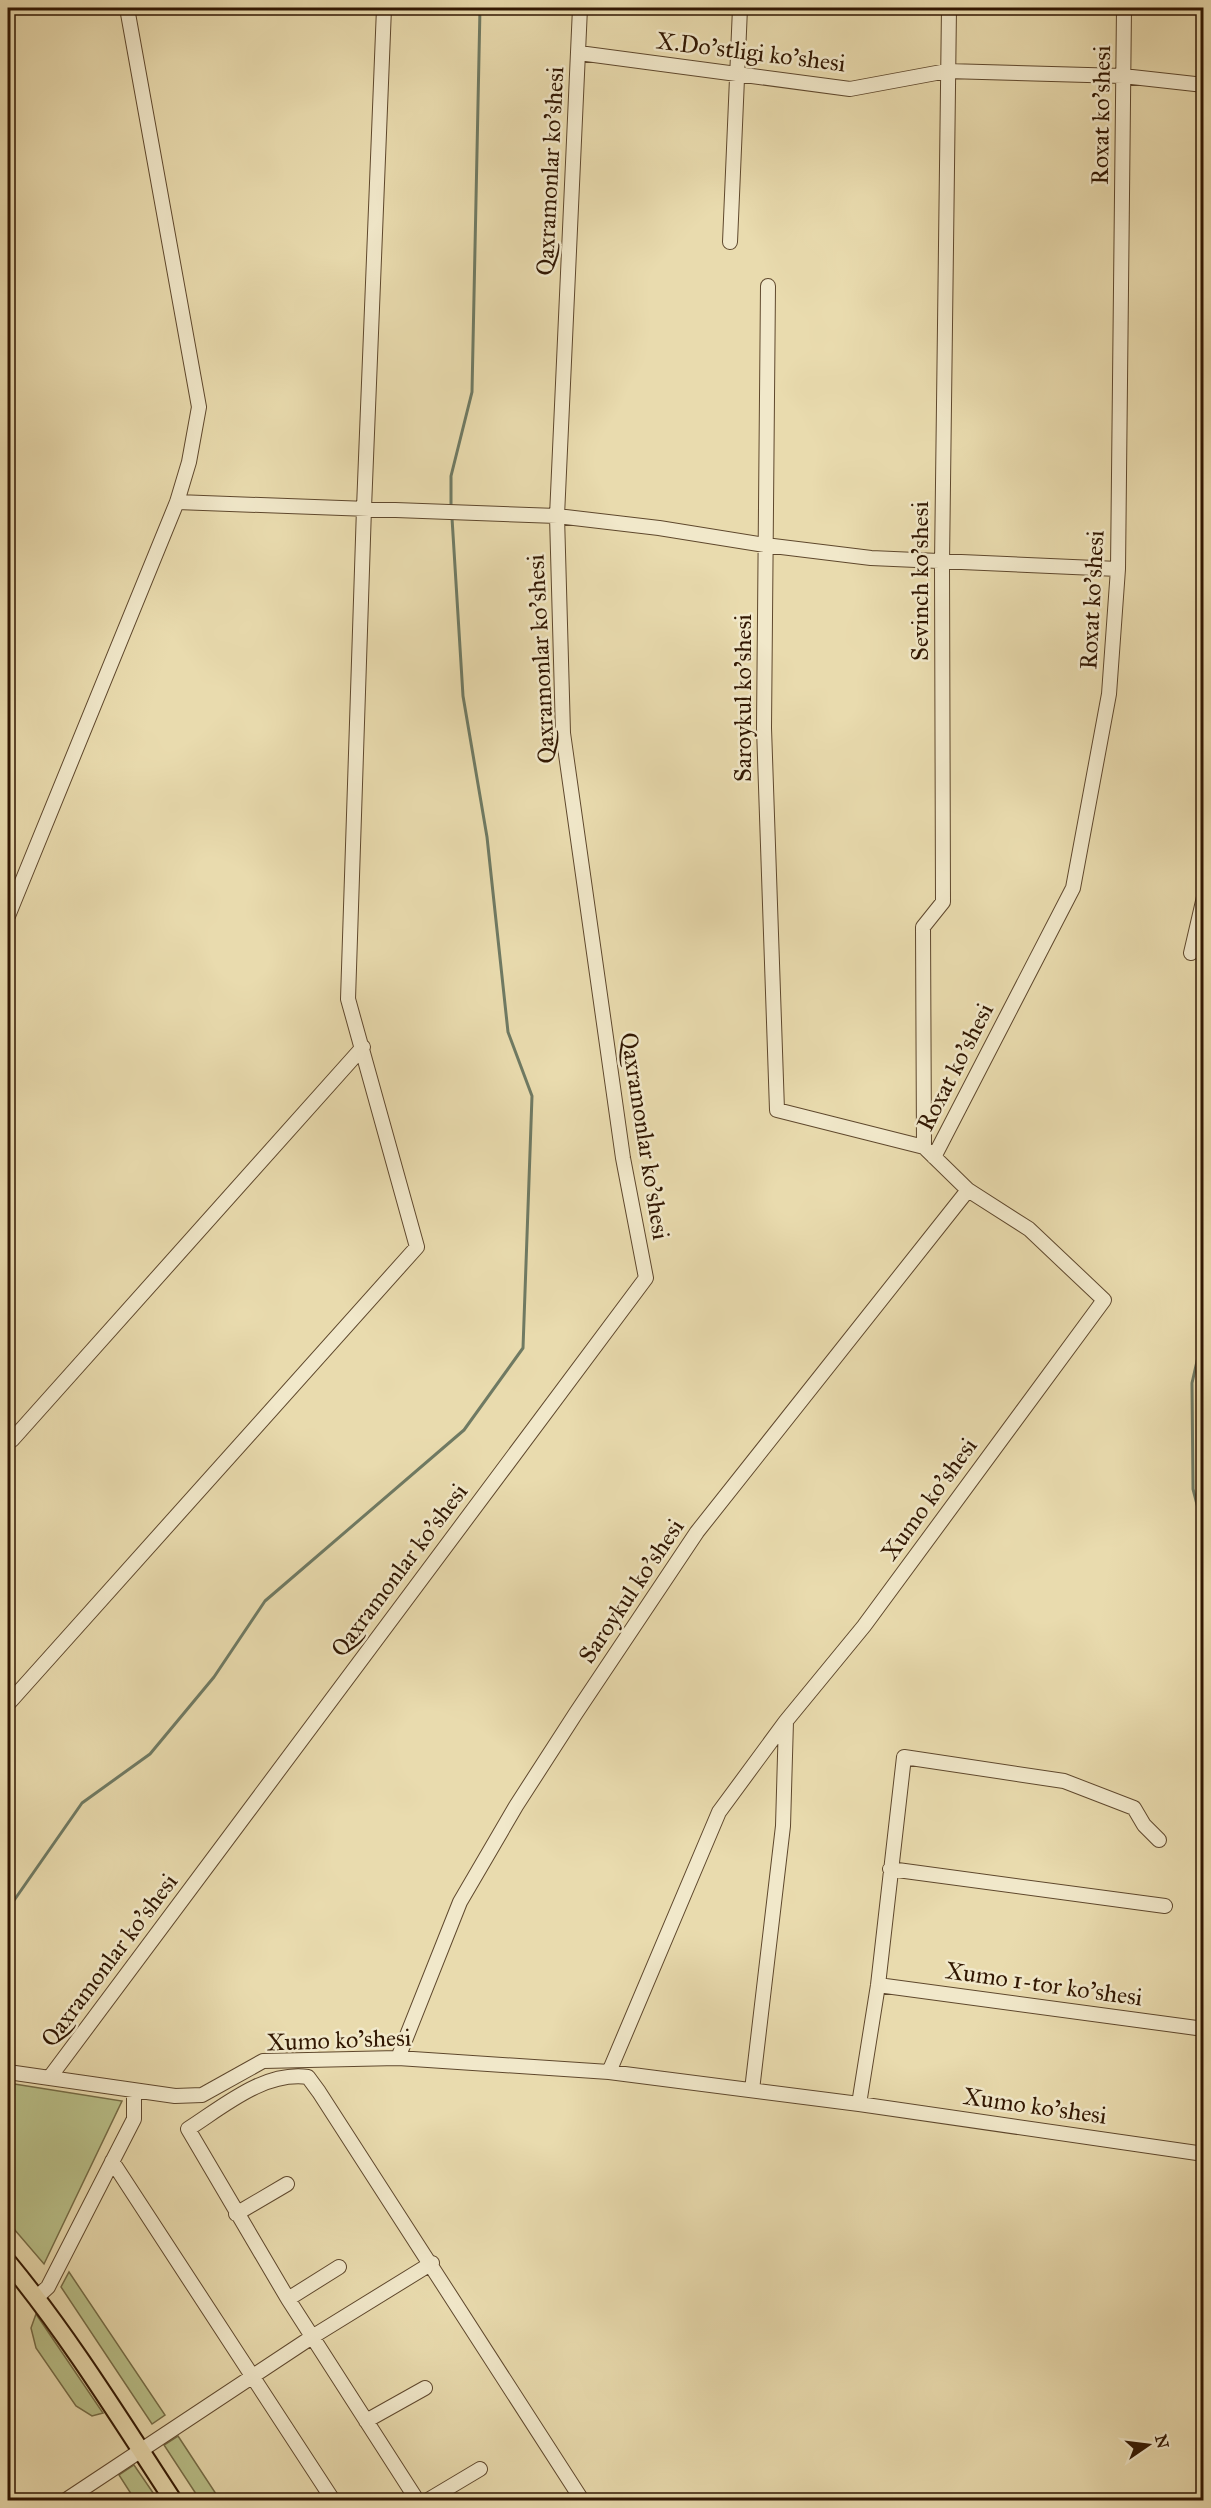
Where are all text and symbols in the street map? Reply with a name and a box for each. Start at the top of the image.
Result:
street label: X.Do'stligi ko'shesi [655,26,848,79]
street label: Roxat ko'shesi [1085,45,1117,185]
street label: Qaxramonlar ko'shesi [530,65,570,276]
street label: Sevinch ko'shesi [905,501,935,661]
street label: Roxat ko'shesi [1073,529,1111,670]
street label: Qaxramonlar ko'shesi [521,553,561,764]
street label: Saroykul ko'shesi [728,614,758,782]
street label: Roxat ko'shesi [910,998,1000,1136]
street label: Qaxramonlar ko'shesi [614,1030,676,1242]
street label: Xumo ko'shesi [874,1431,984,1566]
street label: Qaxramonlar ko'shesi [324,1477,474,1663]
street label: Saroykul ko'shesi [572,1513,691,1669]
street label: Qaxramonlar ko'shesi [34,1867,184,2053]
street label: Xumo 1-tor ko'shesi [943,1955,1145,2013]
street label: Xumo ko'shesi [266,2022,412,2058]
street label: Xumo ko'shesi [961,2081,1109,2131]
north arrow [1118,2415,1178,2475]
text: N [1151,2433,1173,2451]

